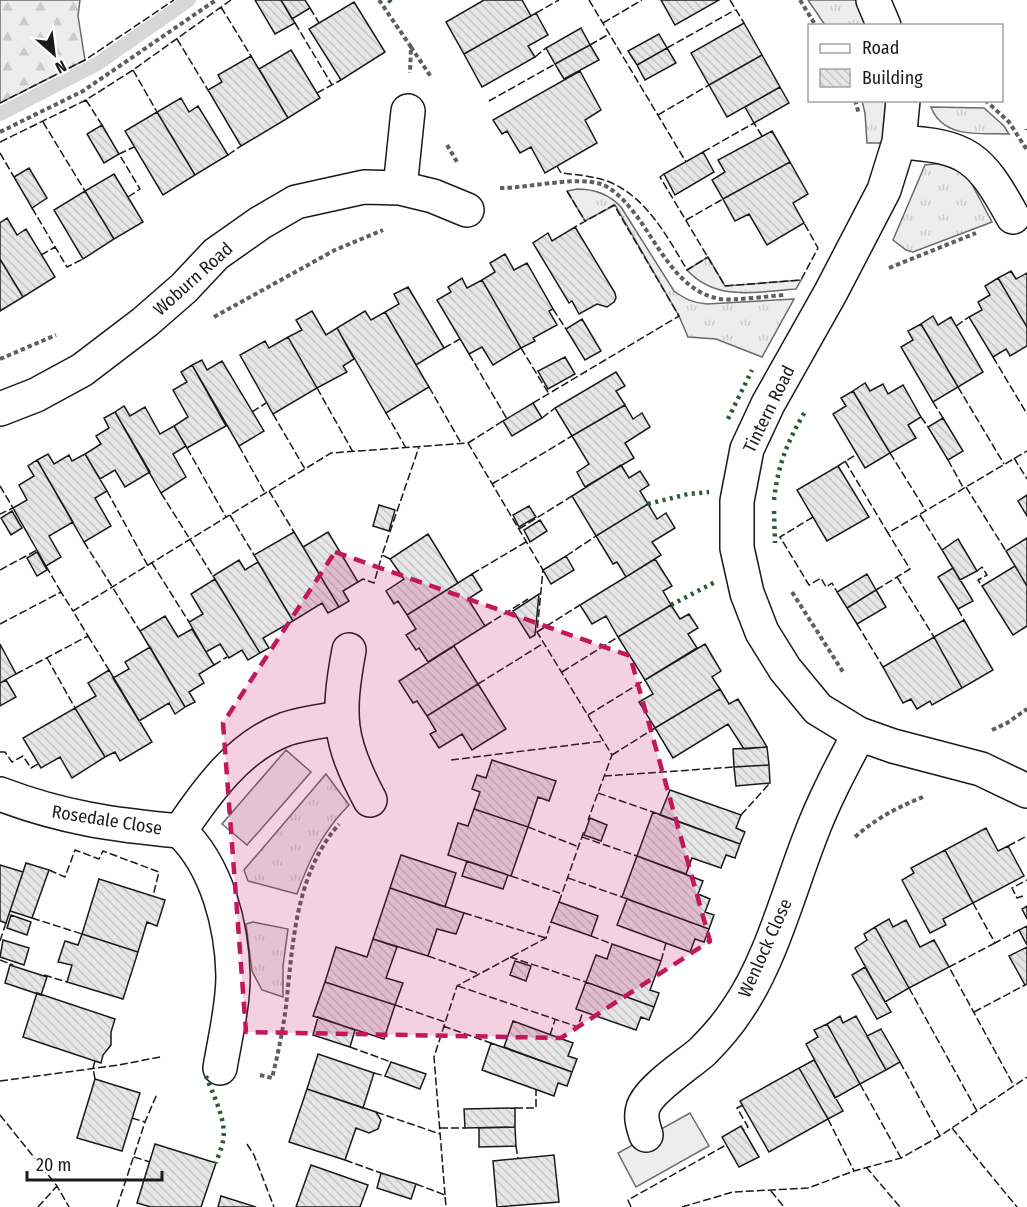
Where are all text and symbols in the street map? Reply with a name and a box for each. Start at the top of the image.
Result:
north arrow [24,24,84,84]
legend [808,24,1003,102]
text: Road [862,37,899,59]
text: N [52,56,70,77]
text: Building [862,67,923,89]
street label: Woburn Road [149,238,237,320]
street label: Tintern Road [738,362,800,456]
street label: Rosedale Close [50,800,164,840]
street label: Wenlock Close [733,895,797,1001]
scale bar [27,1144,162,1182]
text: 20 m [36,1154,71,1176]

